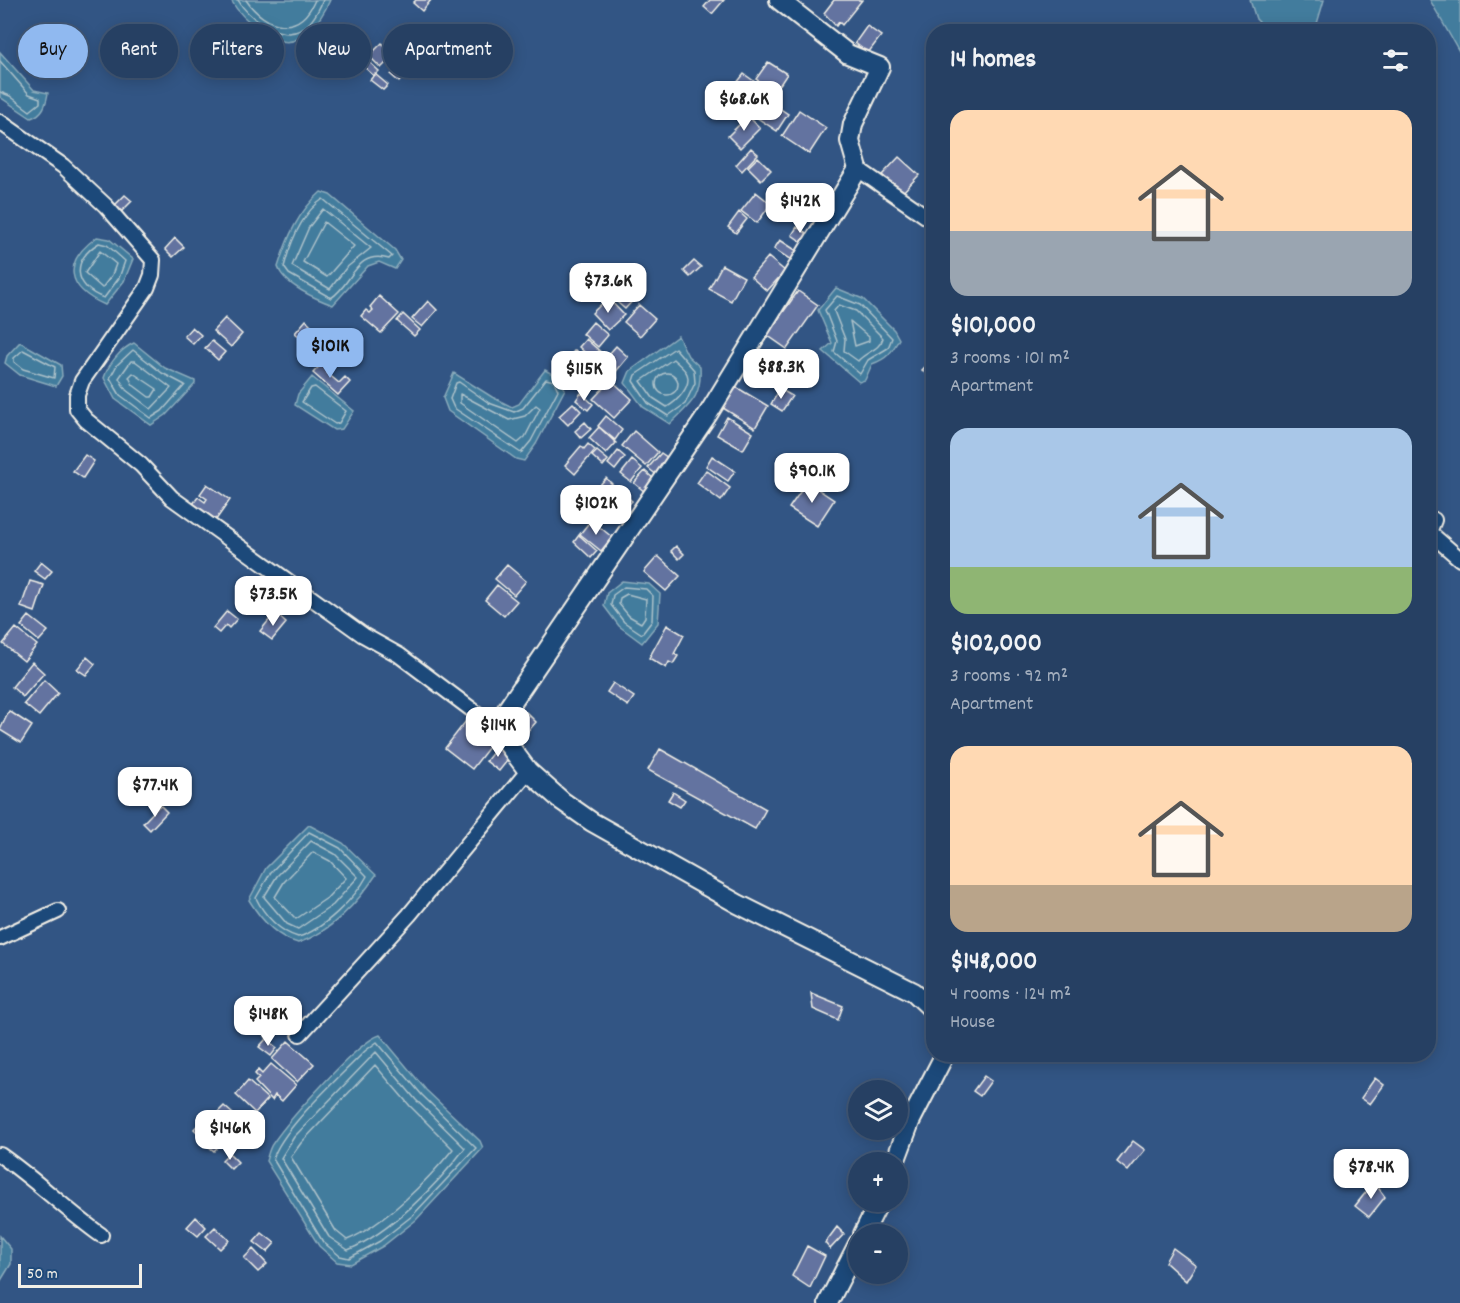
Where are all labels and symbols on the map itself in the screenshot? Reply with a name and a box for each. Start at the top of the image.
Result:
pin: $68.6K [695,81,793,132]
pin: $142K [758,183,842,234]
pin: $73.6K [559,263,657,314]
pin: $101K [288,328,372,379]
pin: $88.3K [732,349,830,400]
pin: $115K [542,351,626,402]
pin: $90.1K [763,453,861,504]
pin: $102K [554,485,638,536]
pin: $73.5K [224,576,322,627]
pin: $114K [456,707,540,758]
pin: $77.4K [106,767,204,818]
pin: $148K [226,996,310,1047]
pin: $146K [188,1110,272,1161]
pin: $78.4K [1322,1149,1420,1200]
scale bar [18,1261,142,1288]

